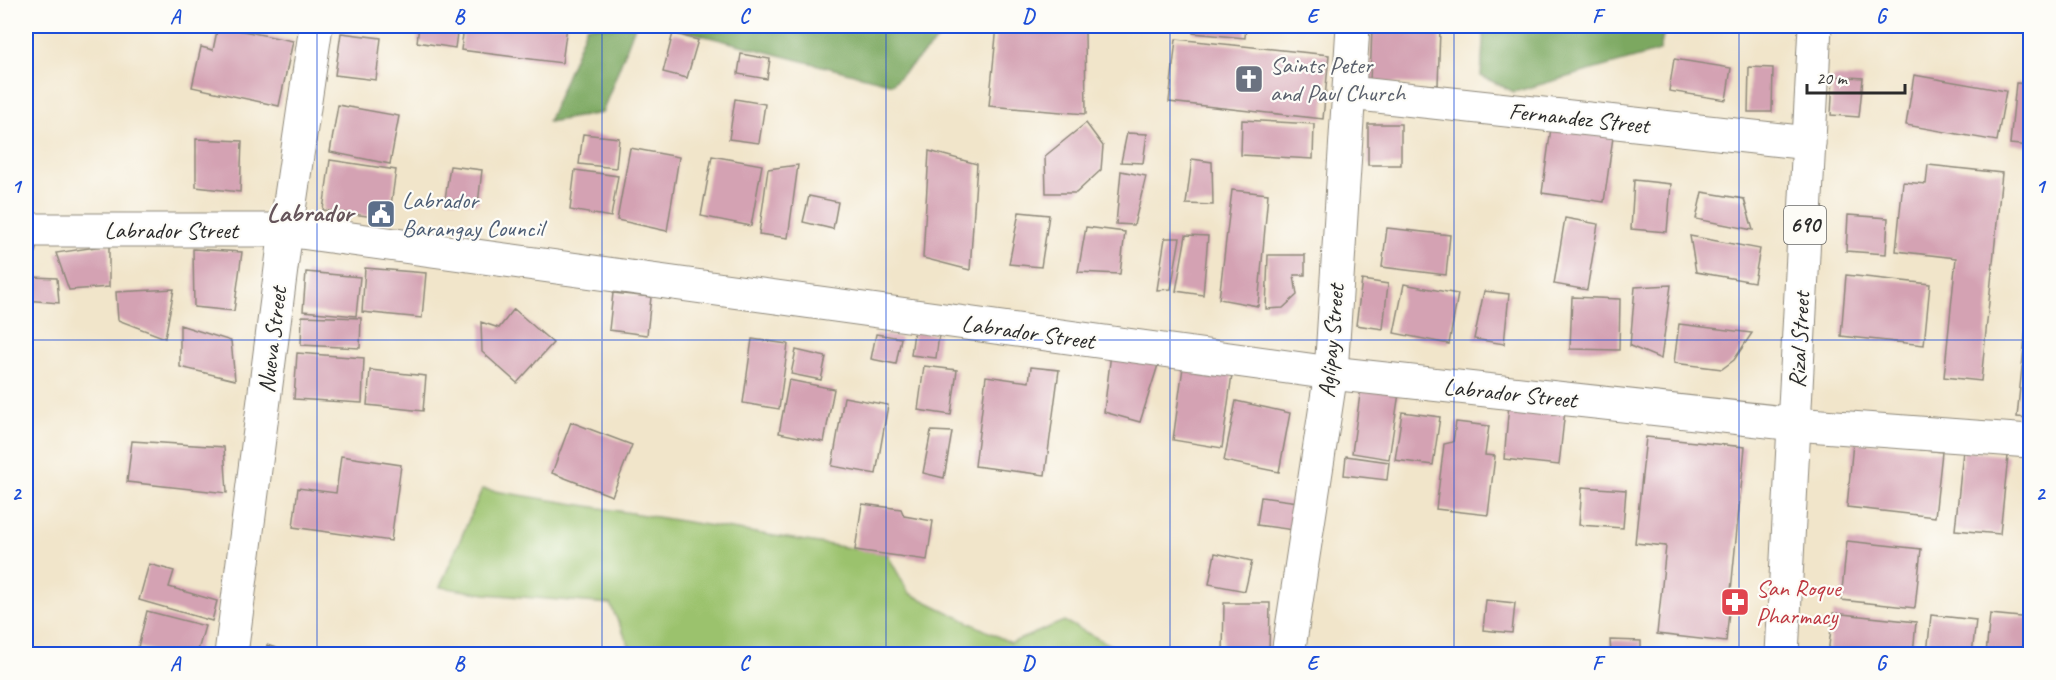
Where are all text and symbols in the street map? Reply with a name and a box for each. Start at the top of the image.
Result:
text: A [170,4,182,29]
text: B [454,4,466,29]
text: C [739,4,751,29]
text: D [1022,4,1036,29]
text: E [1307,4,1321,29]
text: F [1592,4,1606,29]
text: G [1876,4,1889,29]
place label: Saints Peter and Paul Church [1270,50,1407,108]
scale bar [1807,57,1904,95]
church icon: Saints Peter and Paul Church [1233,63,1265,95]
text: 20 m [1816,67,1849,89]
street label: Fernandez Street [1508,96,1653,140]
text: 1 [12,174,23,199]
text: 1 [2036,174,2047,199]
place label: Labrador Barangay Council [402,185,547,243]
district label: Labrador [267,195,357,229]
public building icon: Labrador Barangay Council [365,198,397,230]
road number: 690 [1784,206,1826,244]
street label: Labrador Street [104,215,240,245]
street label: Aglipay Street [1311,281,1351,399]
street label: Nueva Street [251,283,294,395]
street label: Rizal Street [1782,289,1817,389]
street label: Labrador Street [960,308,1098,356]
street label: Labrador Street [1442,371,1580,415]
text: 2 [12,481,23,506]
text: 2 [2036,481,2047,506]
place label: San Roque Pharmacy [1756,573,1843,631]
pharmacy icon: San Roque Pharmacy [1719,586,1751,618]
text: A [170,651,182,676]
text: B [454,651,466,676]
text: C [739,651,751,676]
text: D [1022,651,1036,676]
text: E [1307,651,1321,676]
text: F [1592,651,1606,676]
text: G [1876,651,1889,676]

